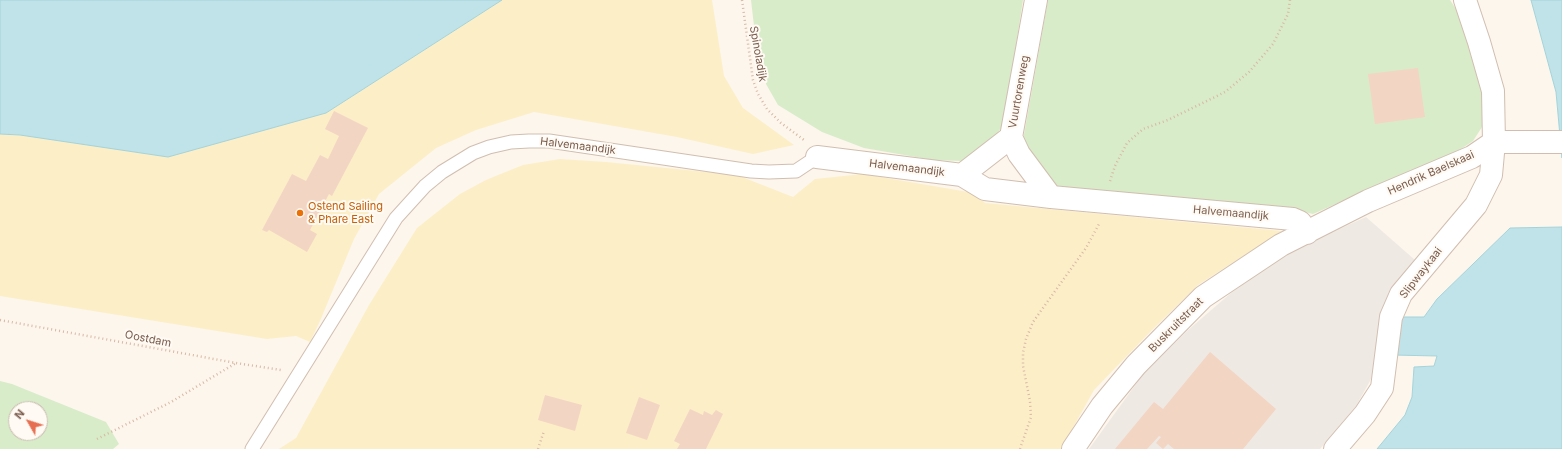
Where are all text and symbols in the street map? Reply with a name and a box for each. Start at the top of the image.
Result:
street label: Spinoladijk [747,25,769,83]
street label: Vuurtorenweg [1006,54,1032,130]
street label: Halvemaandijk [539,135,617,157]
street label: Hendrik Baelskaai [1386,148,1476,198]
street label: Halvemaandijk [868,157,946,179]
place label: Ostend Sailing & Phare East [308,200,383,226]
street label: Halvemaandijk [1193,203,1269,223]
marker: Ostend Sailing & Phare East [295,208,305,218]
street label: Slipwaykaai [1397,245,1445,301]
street label: Buskruitstraat [1146,295,1206,355]
street label: Oostdam [124,328,172,350]
north arrow [8,401,48,441]
text: N [11,406,28,422]

